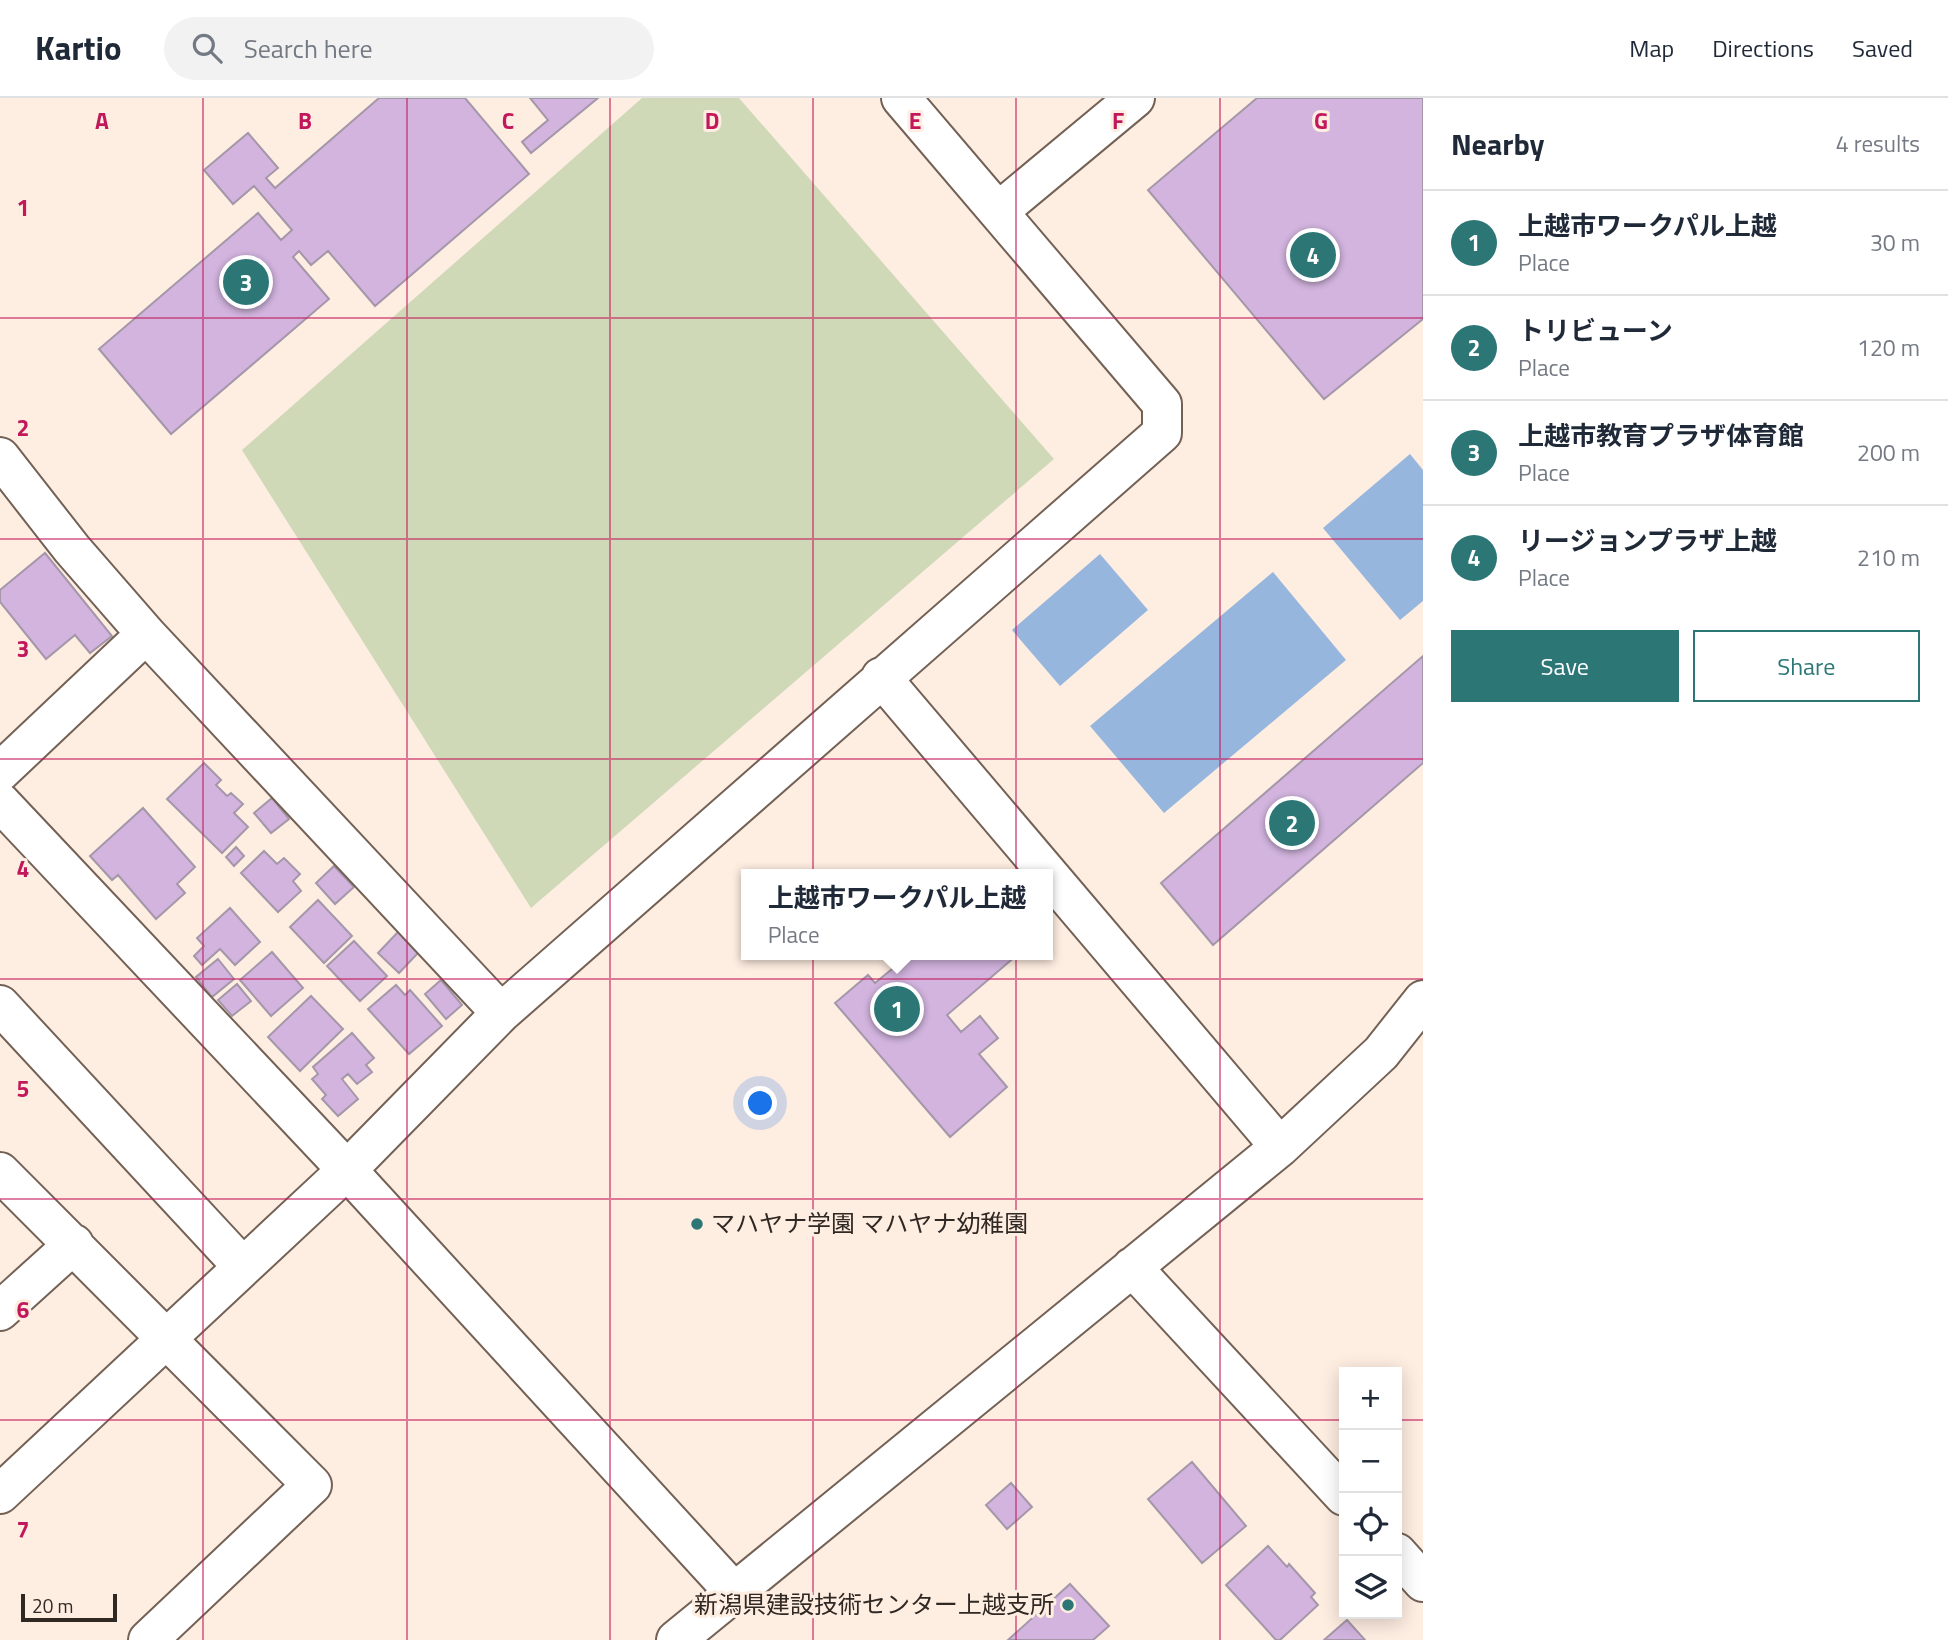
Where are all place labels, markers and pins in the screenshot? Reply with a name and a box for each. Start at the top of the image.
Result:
pin: 4 [1290,229,1336,281]
pin: 3 [223,256,269,308]
pin: 2 [1269,797,1315,849]
pin: 1 [874,983,920,1035]
place label: マハヤナ学園 マハヤナ幼稚園 [711,1205,1028,1241]
marker: マハヤナ学園 マハヤナ幼稚園 [689,1216,705,1232]
place label: 新潟県建設技術センター上越支所 [694,1586,1054,1622]
marker: 新潟県建設技術センター上越支所 [1060,1597,1076,1613]

